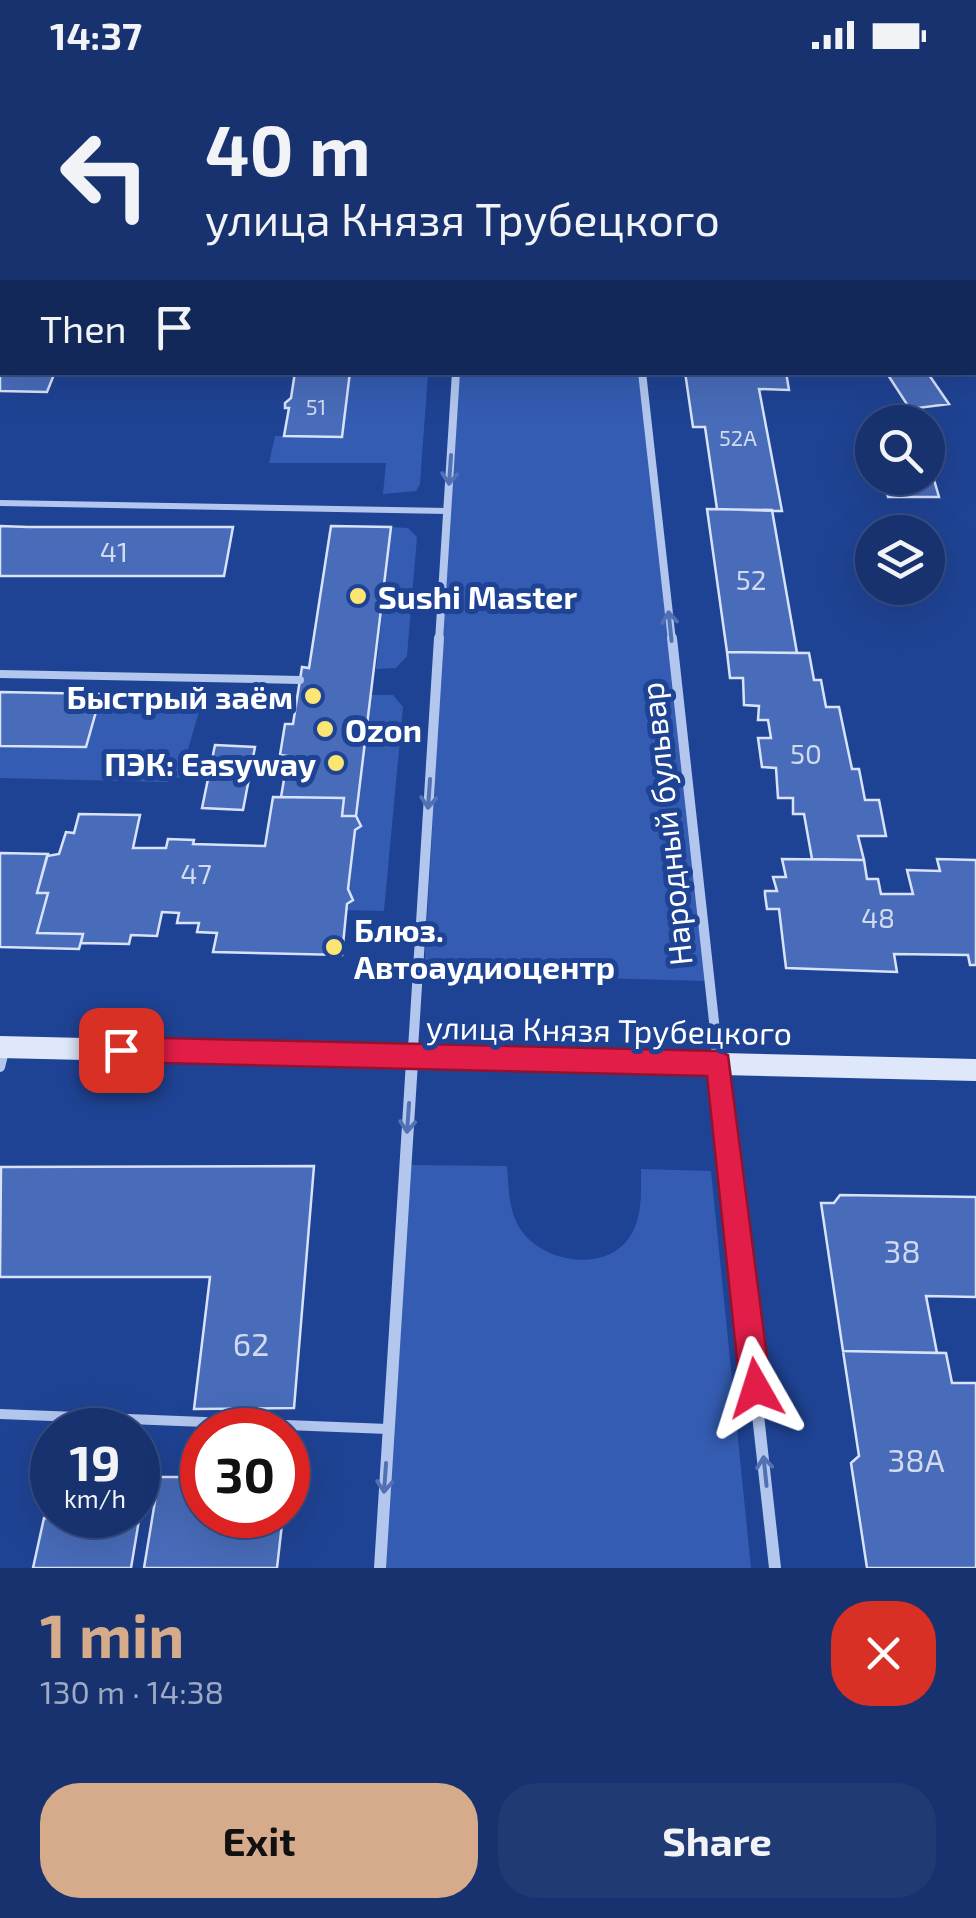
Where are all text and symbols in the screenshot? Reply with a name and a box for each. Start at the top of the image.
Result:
text: 14:37 [50,12,142,58]
text: 40 m [205,106,371,190]
icon: left [40,110,170,240]
text: улица Князя Трубецкого [205,191,720,245]
icon: arrive [147,300,202,355]
text: Then [40,305,127,351]
house number: 51 [306,393,326,419]
map controls [855,405,945,605]
button: search [855,405,945,495]
house number: 52А [719,424,757,450]
one-way arrow [440,453,459,485]
button: layers [855,515,945,605]
house number: 41 [100,534,128,568]
house number: 52 [736,562,766,596]
place label: Sushi Master [378,577,577,615]
marker: Sushi Master [347,585,369,607]
one-way arrow [660,611,679,643]
place label: Быстрый заём [66,677,293,715]
street label: Народный бульвар [631,680,700,967]
marker: Быстрый заём [302,685,324,707]
place label: Ozon [345,710,422,748]
marker: Ozon [314,718,336,740]
house number: 50 [790,736,822,770]
place label: ПЭК: Easyway [104,744,316,783]
marker: ПЭК: Easyway [325,752,347,774]
one-way arrow [419,778,438,810]
house number: 47 [180,856,212,890]
house number: 48 [861,900,895,934]
place label: Блюз. Автоаудиоцентр [354,910,615,986]
marker: Блюз. Автоаудиоцентр [323,936,345,958]
street label: улица Князя Трубецкого [426,1007,792,1052]
pin [79,1008,164,1093]
icon: arrive [94,1023,149,1078]
one-way arrow [398,1102,417,1134]
house number: 38 [883,1231,921,1269]
house number: 62 [233,1324,269,1362]
position arrow [704,1336,808,1440]
speed limit sign: 30 [180,1408,310,1538]
text: 19 [69,1431,121,1491]
house number: 38А [887,1440,945,1478]
one-way arrow [755,1455,774,1488]
one-way arrow [376,1461,395,1493]
text: km/h [64,1483,126,1513]
text: 1 min [40,1598,184,1670]
button: close [831,1601,936,1706]
text: 130 m · 14:38 [40,1672,224,1710]
button: Exit [40,1783,478,1898]
button: Share [498,1783,936,1898]

